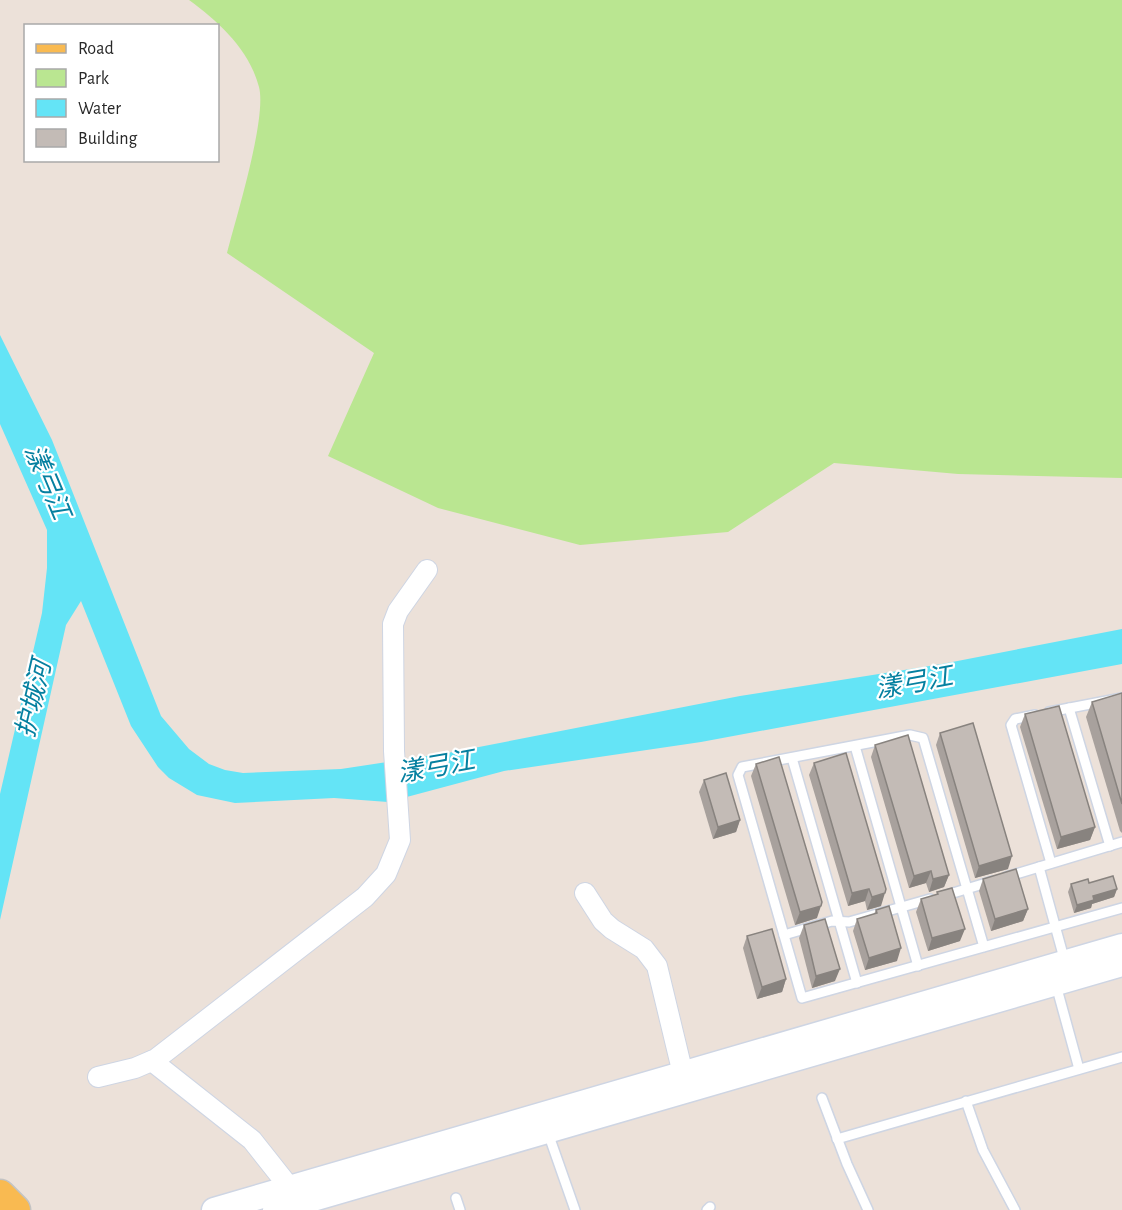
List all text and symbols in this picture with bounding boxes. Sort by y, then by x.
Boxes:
legend [24,24,219,162]
text: Road [78,40,114,58]
text: Park [78,70,110,88]
text: Water [78,100,121,118]
text: Building [78,130,138,148]
water label: 漾弓江 [20,441,76,526]
water label: 护城河 [12,653,57,740]
water label: 漾弓江 [873,662,958,703]
water label: 漾弓江 [395,746,480,787]

